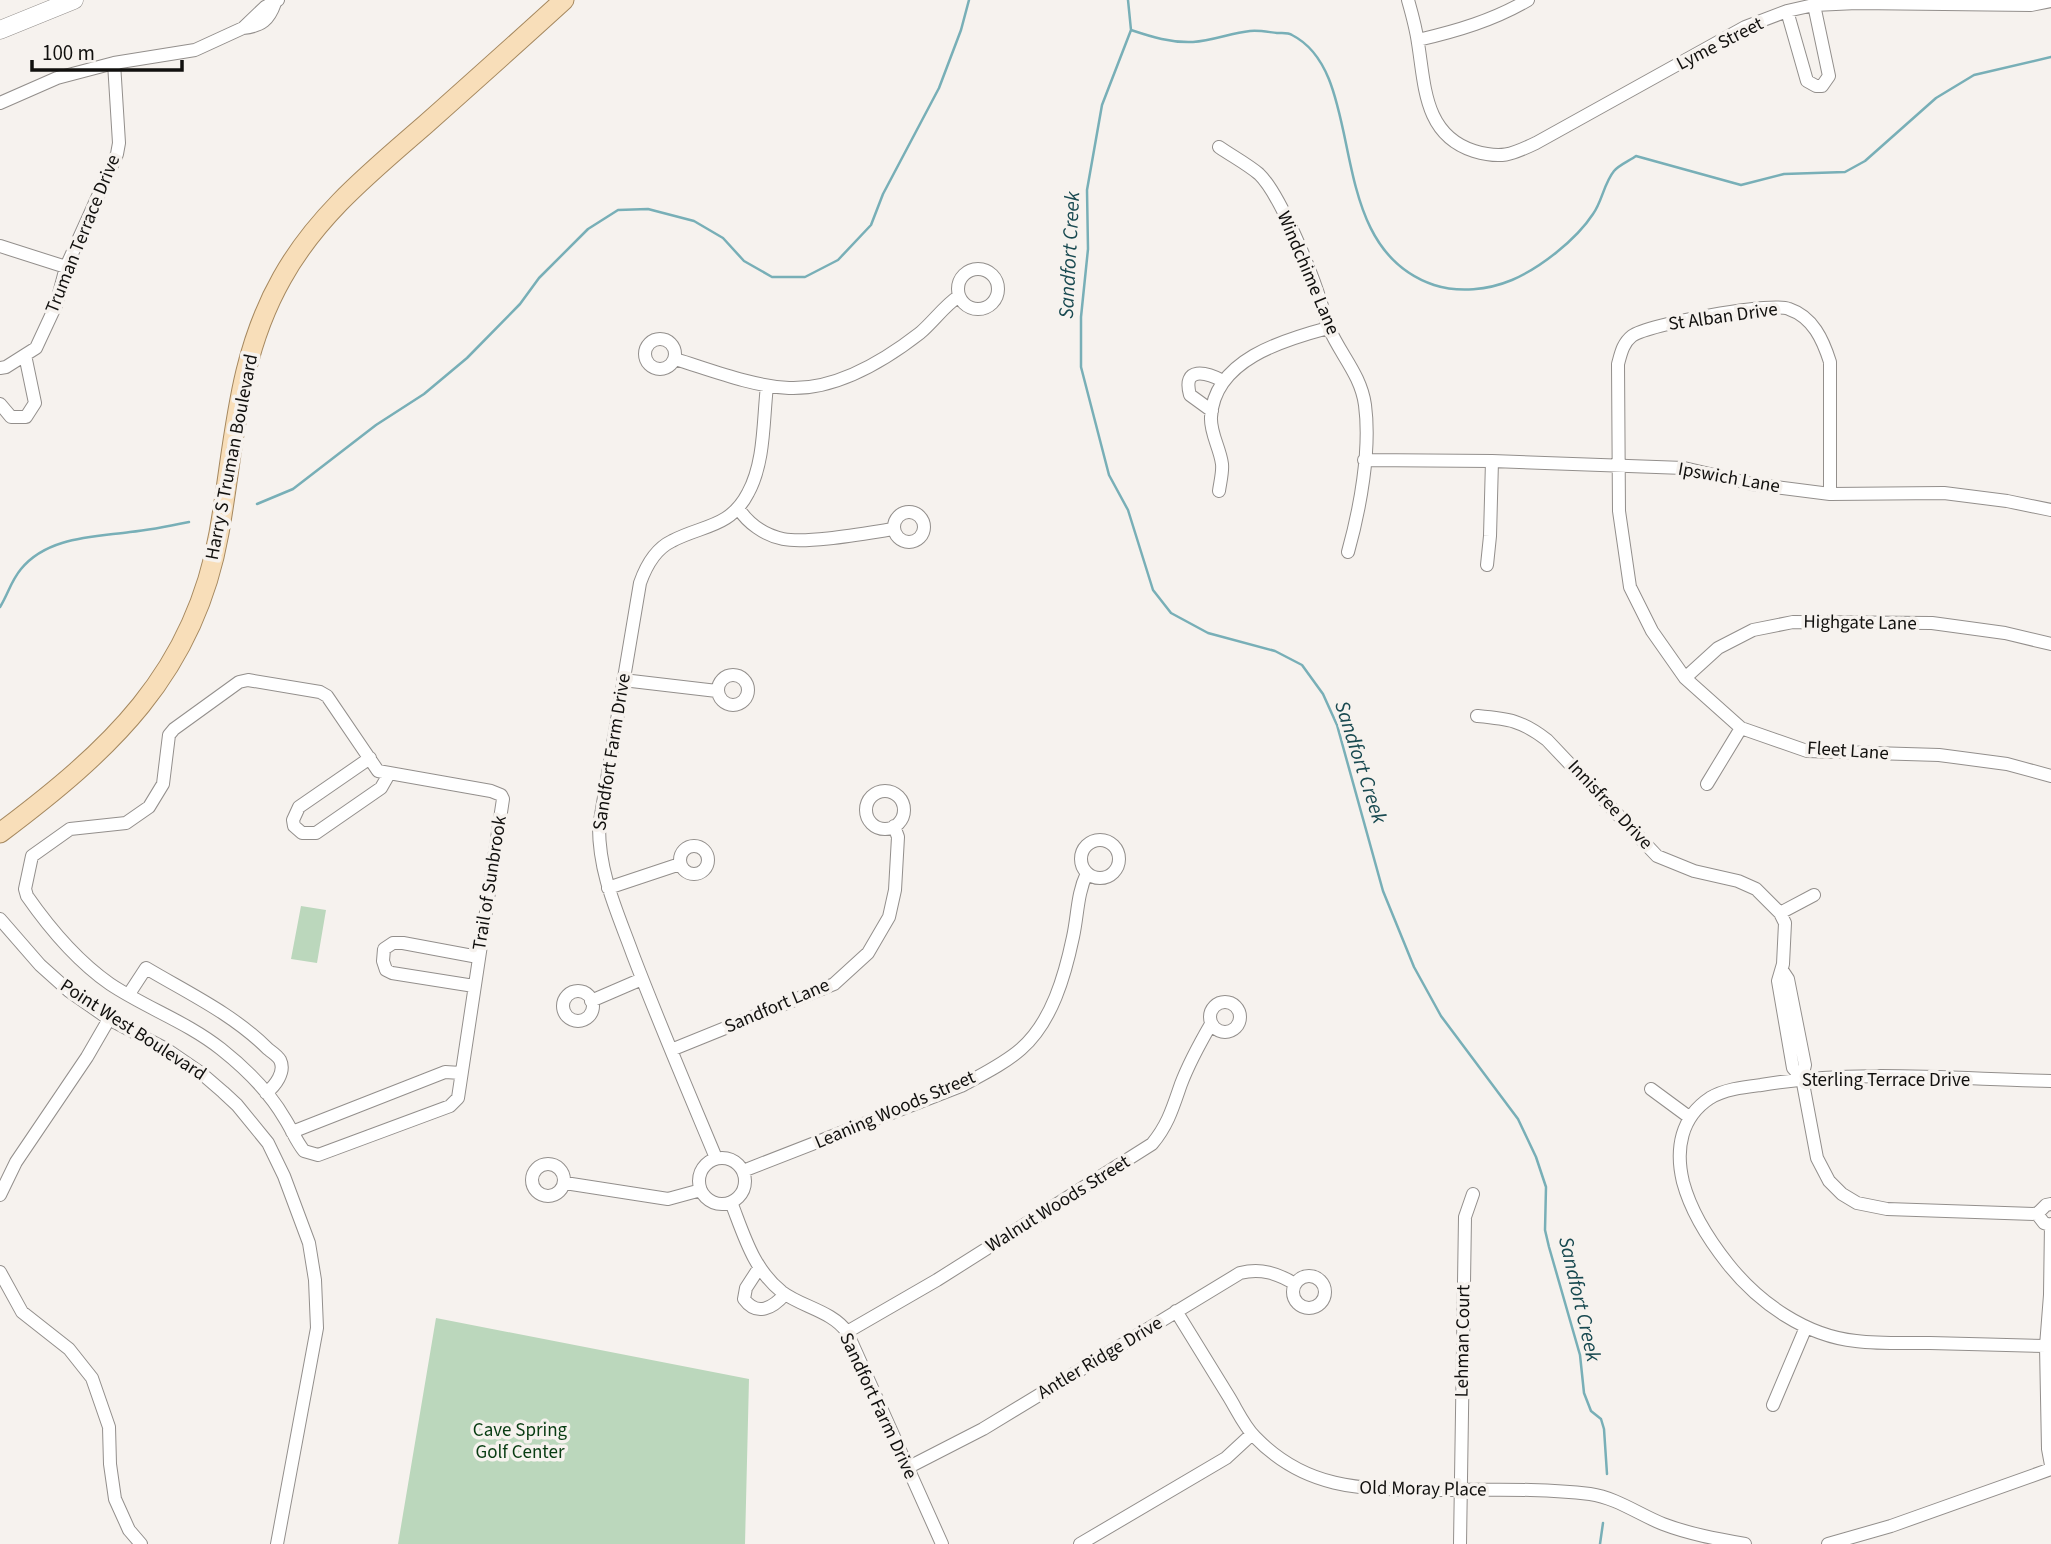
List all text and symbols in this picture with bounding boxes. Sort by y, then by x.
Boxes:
street label: Lyme Street [1672,10,1769,77]
scale bar [32,28,182,72]
text: 100 m [42,38,95,68]
street label: Truman Terrace Drive [39,151,127,317]
water label: Sandfort Creek [1051,190,1087,319]
street label: Windchime Lane [1270,207,1346,339]
street label: St Alban Drive [1667,296,1779,338]
street label: Harry S Truman Boulevard [199,352,265,562]
street label: Ipswich Lane [1676,456,1782,500]
street label: Highgate Lane [1803,609,1917,637]
street label: Sandfort Farm Drive [586,671,638,833]
water label: Sandfort Creek [1327,697,1395,828]
street label: Fleet Lane [1806,735,1890,767]
street label: Innisfree Drive [1561,754,1659,856]
street label: Trail of Sunbrook [466,813,514,952]
street label: Sandfort Lane [720,972,834,1040]
street label: Point West Boulevard [55,973,211,1087]
street label: Leaning Woods Street [811,1064,980,1156]
street label: Sterling Terrace Drive [1802,1067,1970,1094]
street label: Walnut Woods Street [981,1148,1136,1259]
water label: Sandfort Creek [1551,1234,1609,1365]
street label: Lehman Court [1449,1284,1477,1398]
street label: Antler Ridge Drive [1032,1310,1168,1406]
street label: Sandfort Farm Drive [832,1328,924,1484]
park label: Cave Spring Golf Center [473,1417,568,1466]
street label: Old Moray Place [1359,1474,1487,1504]

